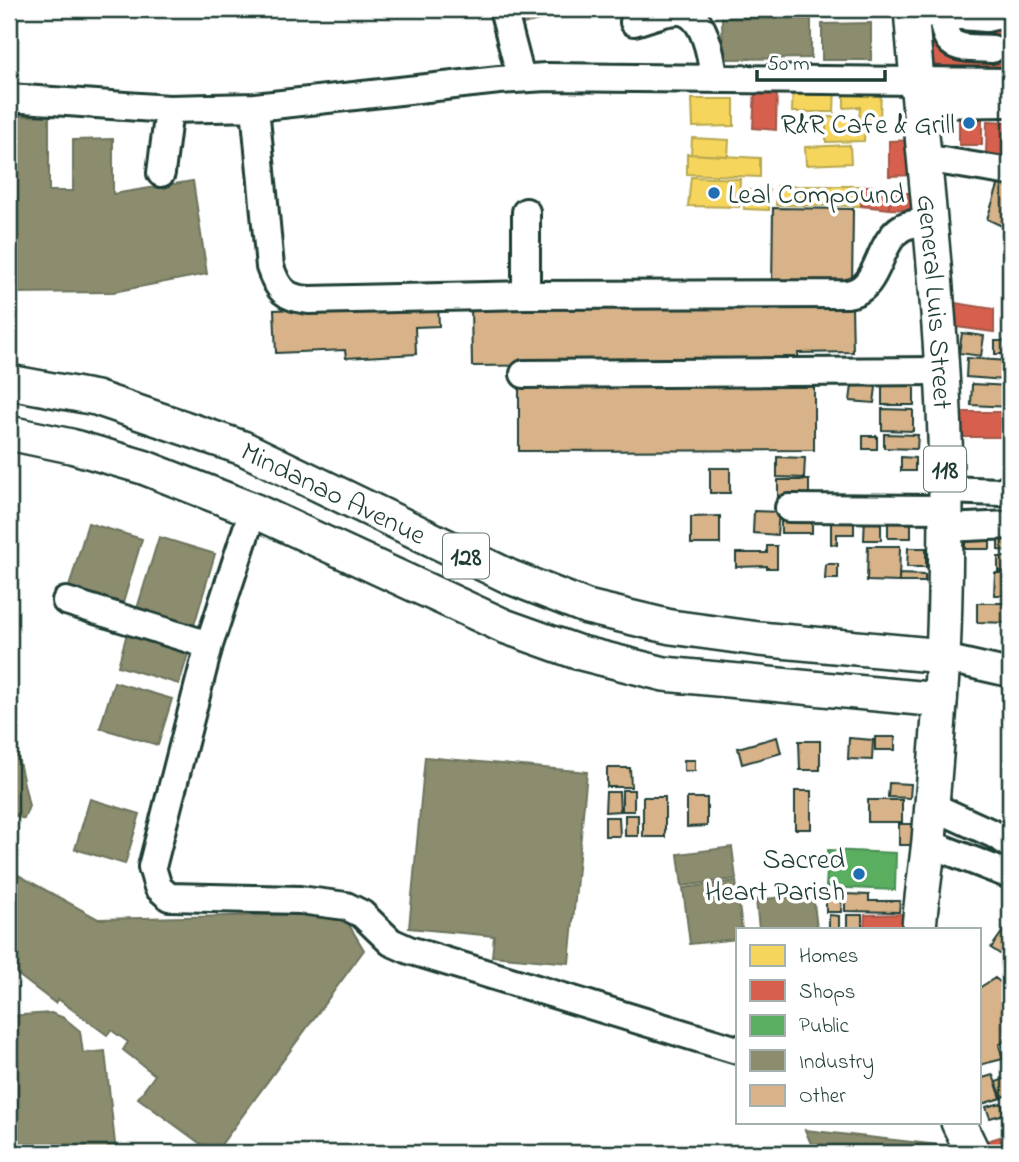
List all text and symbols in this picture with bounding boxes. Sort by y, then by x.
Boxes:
scale bar [757,38,884,82]
text: 50 m [767,50,810,80]
place label: R&R Cafe & Grill [781,106,955,147]
marker: R&R Cafe & Grill [961,115,977,131]
place label: Leal Compound [728,176,905,217]
marker: Leal Compound [706,185,722,201]
street label: General Luis Street [904,193,961,410]
street label: Mindanao Avenue [233,433,432,558]
road number: 118 [924,446,966,491]
road number: 128 [443,534,489,578]
place label: Sacred Heart Parish [705,841,845,914]
marker: Sacred Heart Parish [851,866,867,882]
legend [736,928,981,1124]
text: Homes [799,942,859,972]
text: Shops [799,978,856,1008]
text: Public [799,1012,850,1042]
text: Industry [799,1048,874,1080]
text: Other [799,1082,846,1112]

